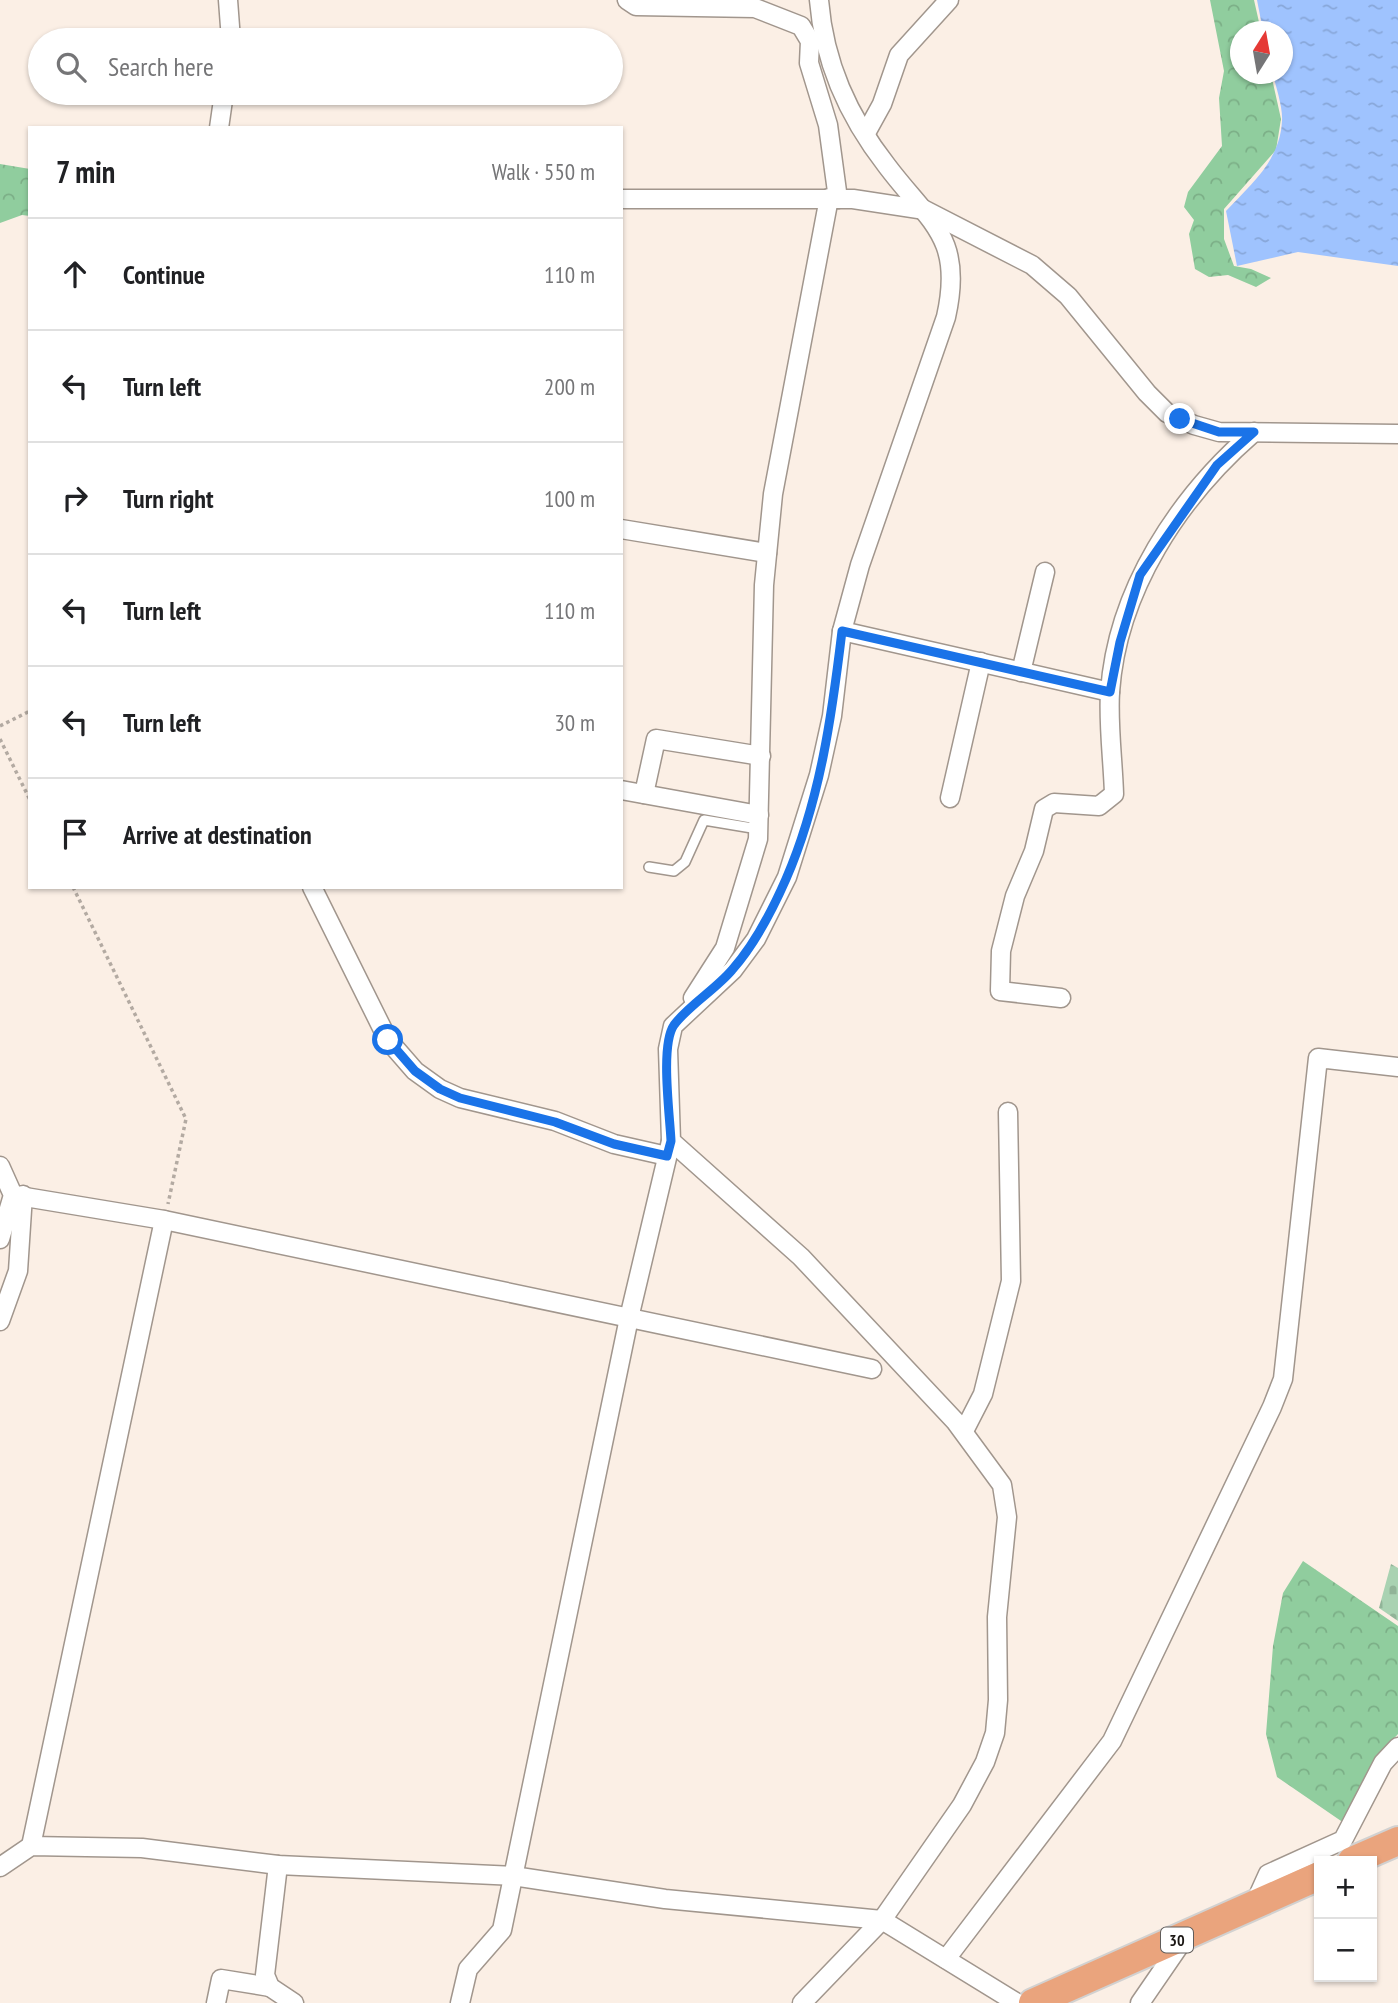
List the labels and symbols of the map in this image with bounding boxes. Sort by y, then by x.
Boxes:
north arrow [1230,21,1293,84]
route end [1164,403,1195,434]
route start [372,1024,403,1055]
road number: 30 [1161,1928,1193,1952]

